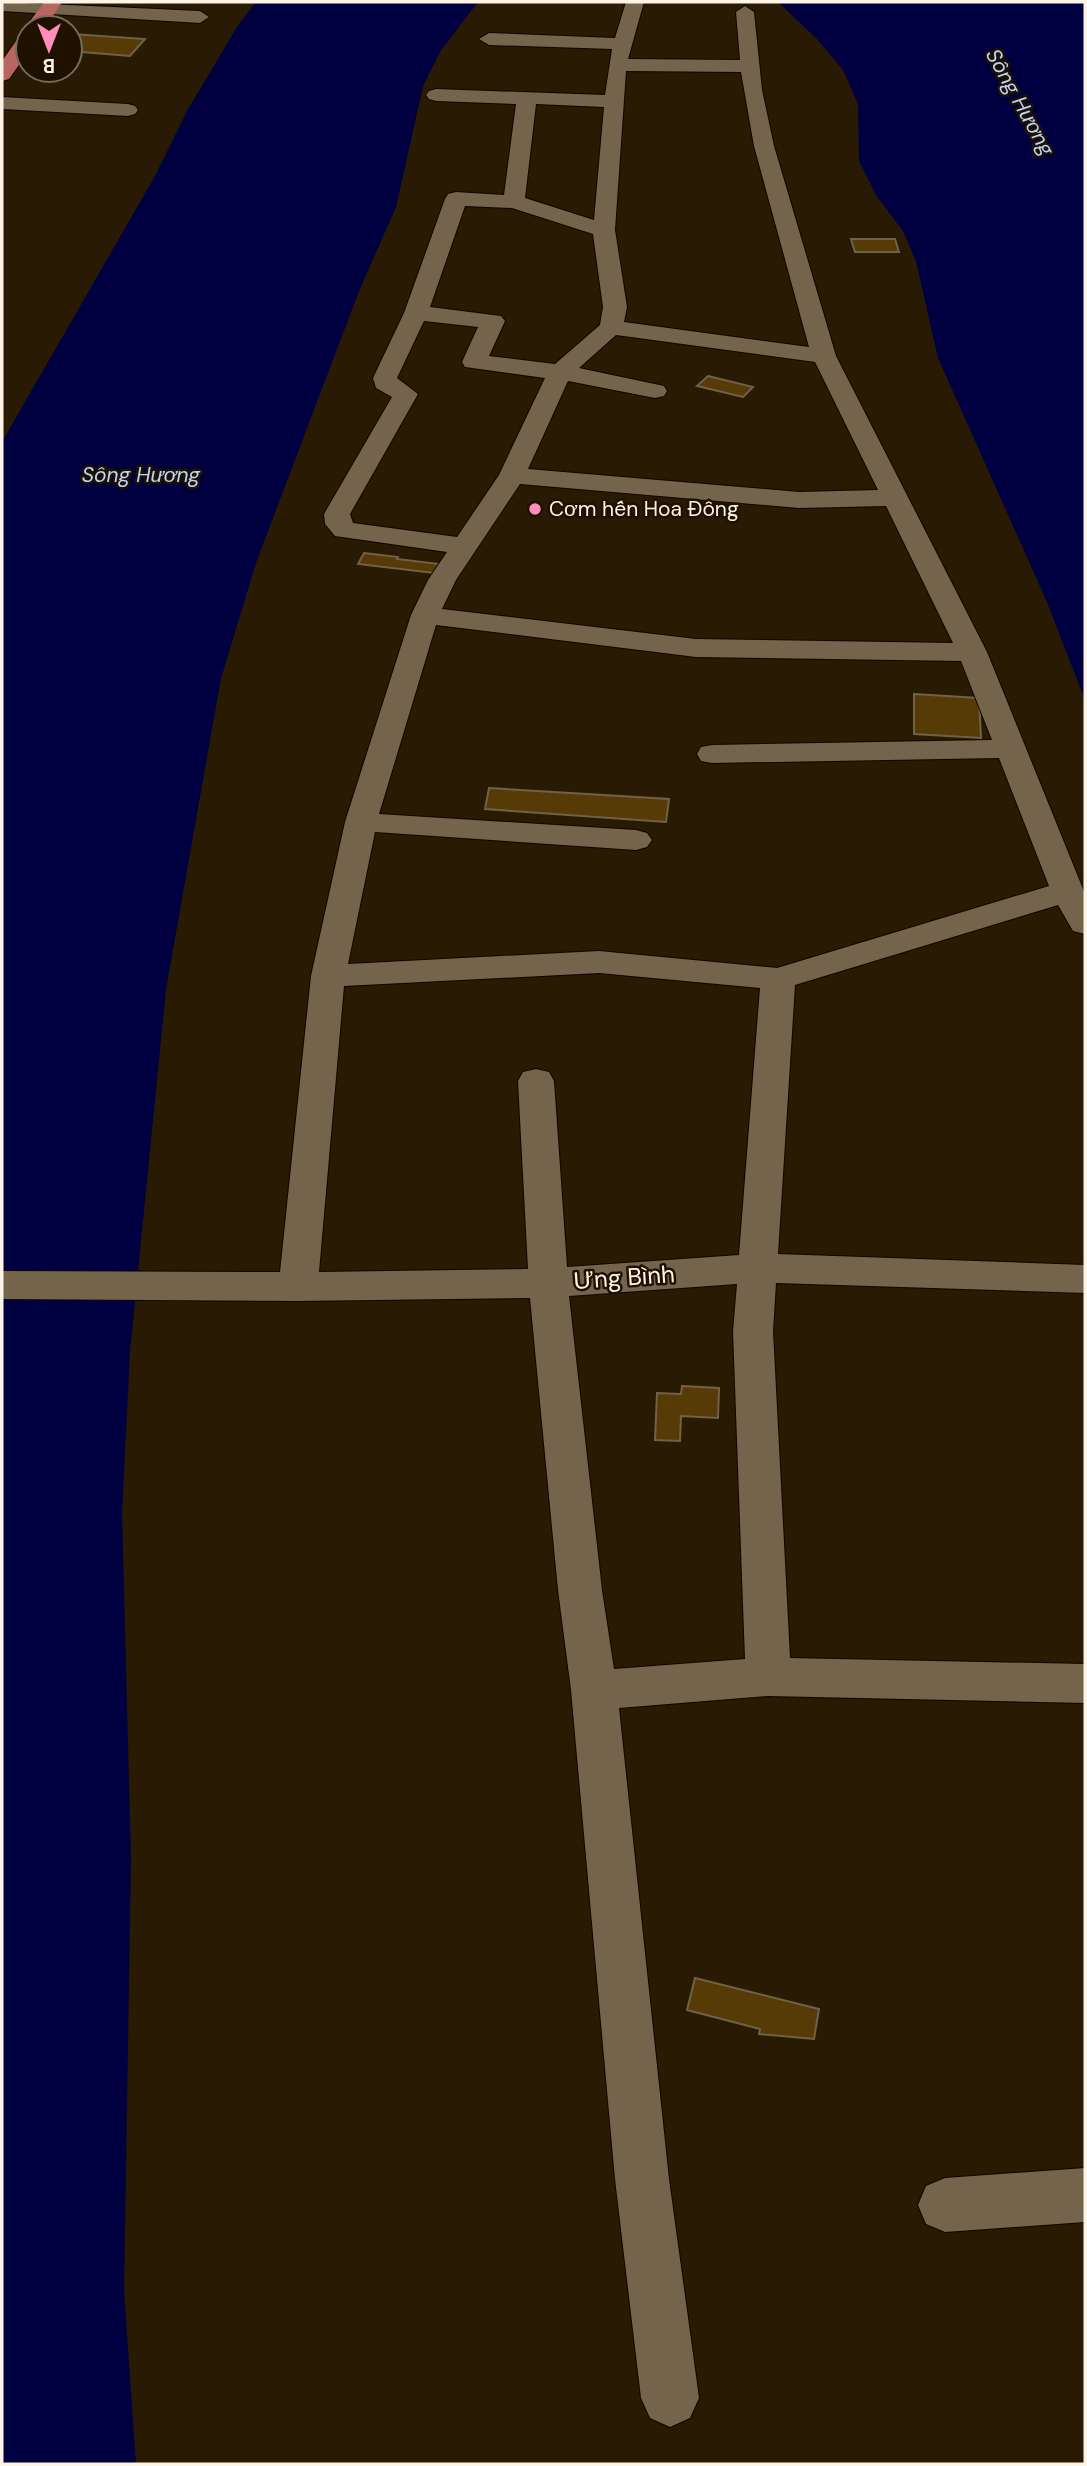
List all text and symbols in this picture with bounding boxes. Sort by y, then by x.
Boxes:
north arrow [14,14,84,84]
water label: Sông Hương [979,43,1061,161]
text: B [43,53,55,78]
water label: Sông Hương [82,461,201,489]
place label: Cơm hến Hoa Đông [549,495,739,523]
marker: Cơm hến Hoa Đông [527,501,543,517]
street label: Ưng Bình [572,1258,676,1296]

